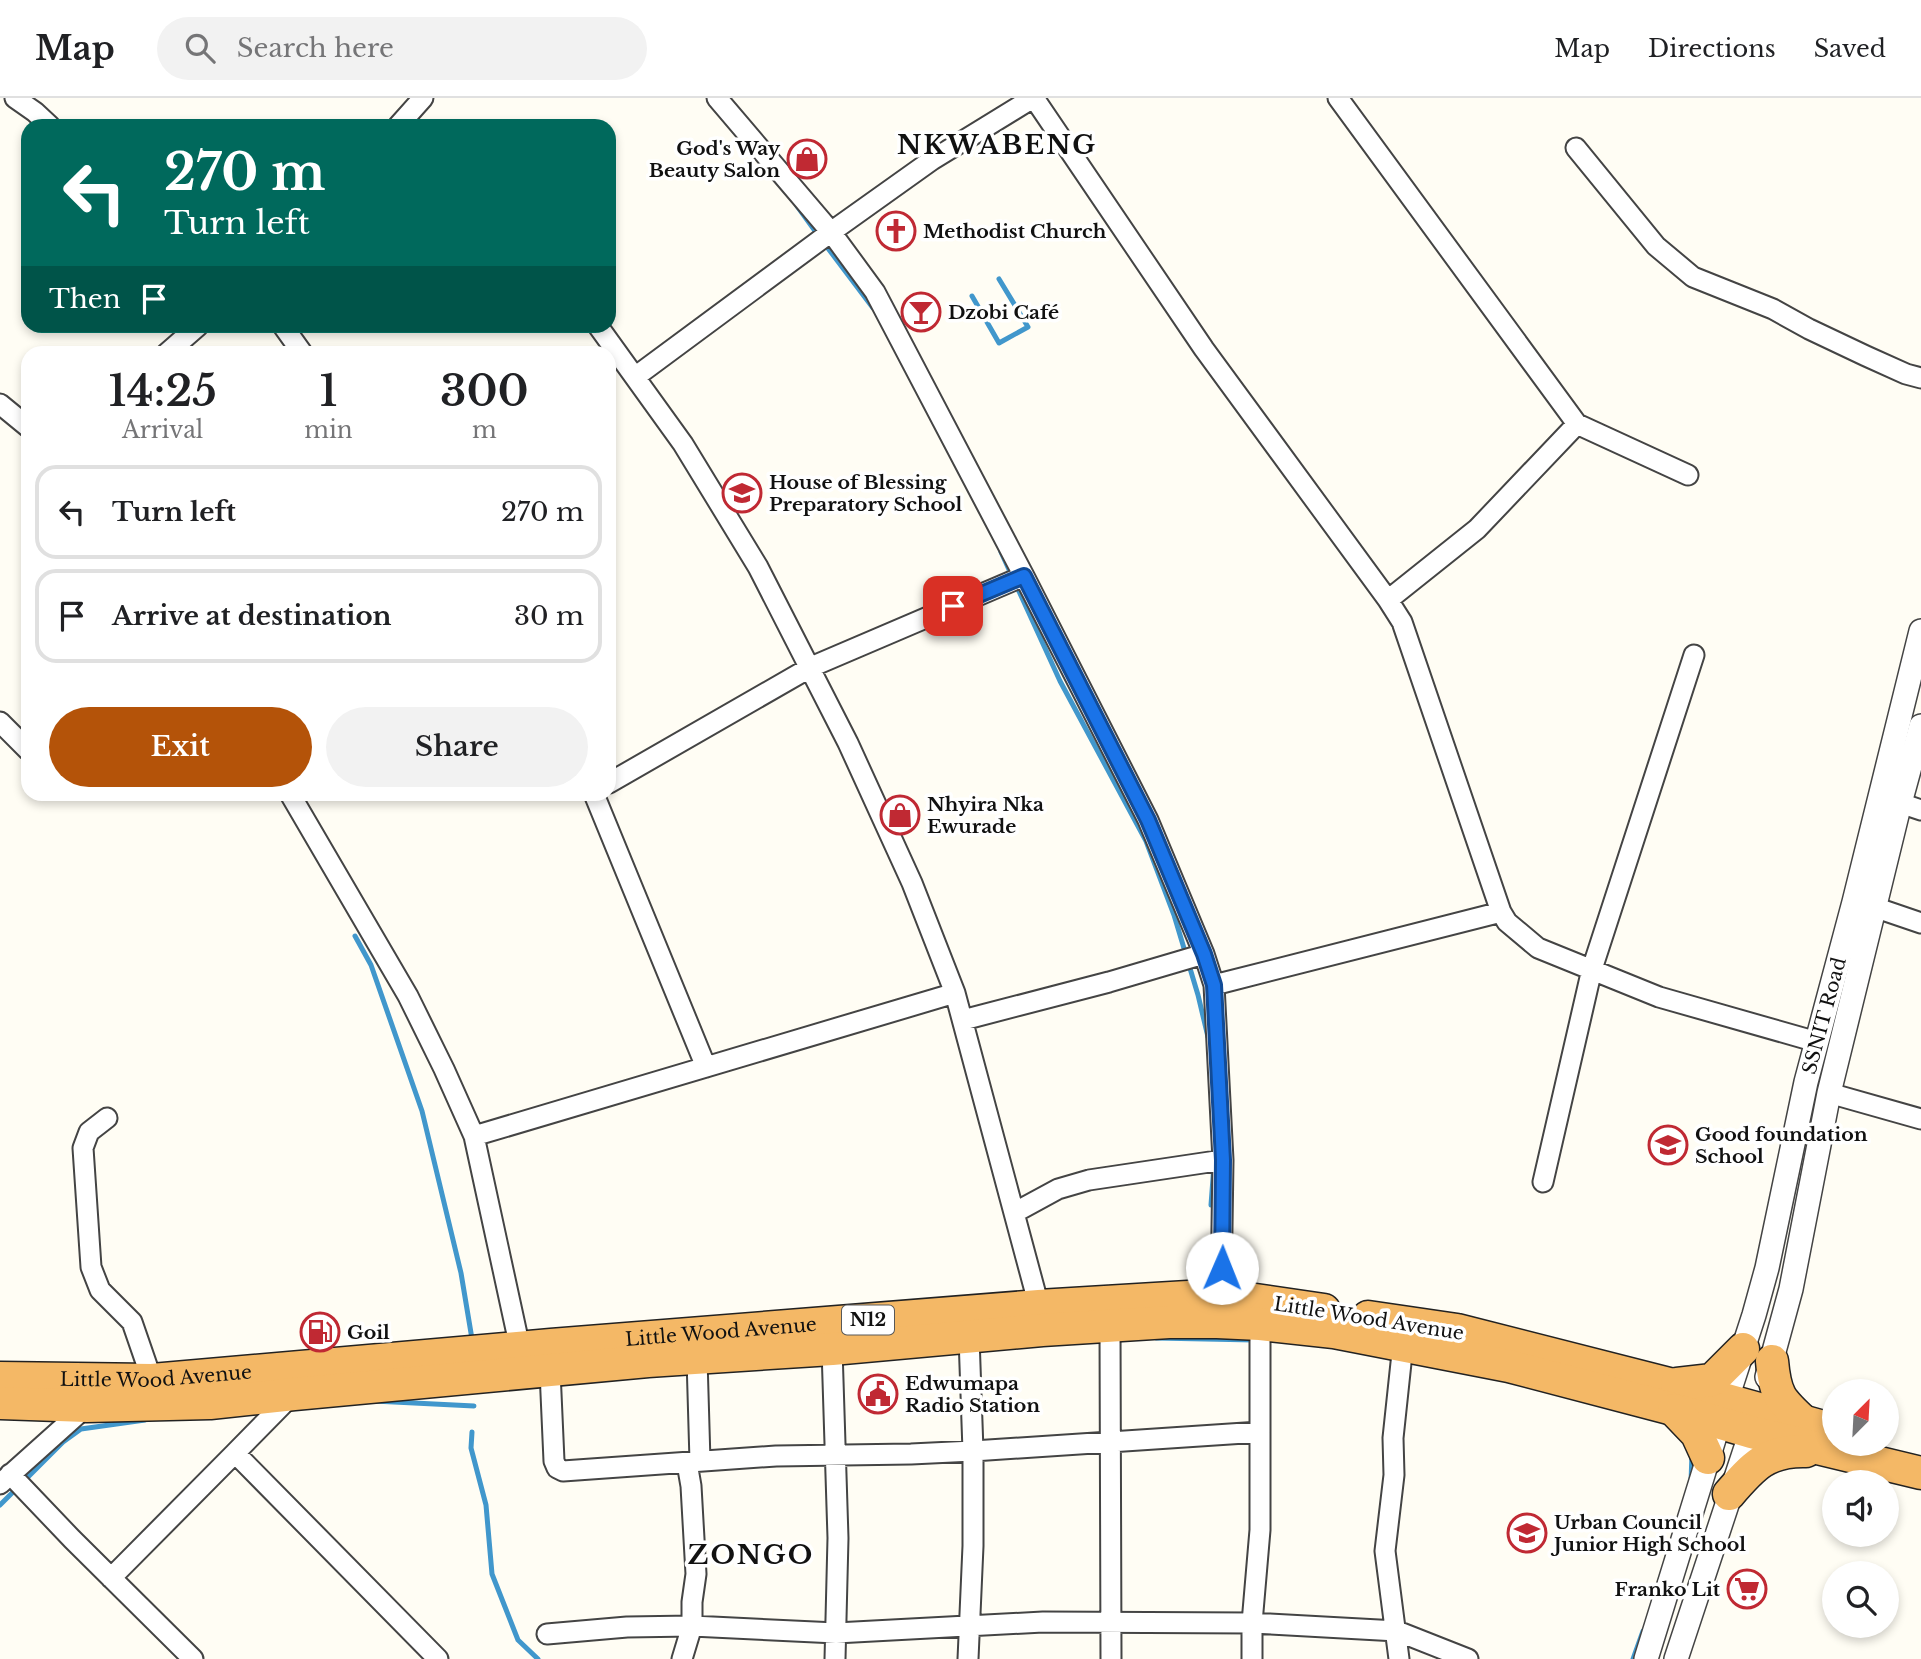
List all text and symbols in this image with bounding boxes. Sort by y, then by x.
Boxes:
search box [157,17,647,80]
text: Map [35,28,115,69]
icon: search [181,29,219,67]
text: Search here [237,32,394,64]
text: Map [1554,34,1610,63]
text: Directions [1648,34,1776,63]
text: Saved [1814,34,1886,63]
district label: NKWABENG [897,129,1097,161]
place label: God's Way Beauty Salon [649,137,781,182]
shop icon: God's Way Beauty Salon [786,138,828,180]
text: 270 m [164,142,325,203]
icon: left [49,147,140,238]
text: Turn left [164,203,310,243]
church icon: Methodist Church [875,210,917,252]
place label: Methodist Church [923,220,1107,243]
icon: arrive [135,280,173,318]
text: Then [49,283,121,315]
bar icon: Dzobi Café [900,291,942,333]
place label: Dzobi Café [948,301,1059,324]
text: 14:25 [108,365,217,417]
text: 1 [319,365,338,417]
text: 300 [440,365,529,417]
text: Arrival [122,416,203,444]
text: min [304,416,353,444]
text: m [472,416,497,444]
place label: House of Blessing Preparatory School [769,471,963,516]
school or university icon: House of Blessing Preparatory School [721,472,763,514]
icon: left [53,493,91,531]
text: Turn left [112,496,236,528]
text: 270 m [501,496,584,528]
pin [923,576,983,636]
icon: arrive [934,587,972,625]
icon: arrive [53,597,91,635]
text: Arrive at destination [112,600,392,632]
text: 30 m [514,600,584,632]
button: Exit [49,707,312,787]
button: Share [326,707,588,787]
place label: Nhyira Nka Ewurade [927,793,1044,838]
shop icon: Nhyira Nka Ewurade [879,794,921,836]
street label: SSNIT Road [1798,955,1851,1077]
place label: Good foundation School [1695,1123,1868,1168]
school or university icon: Good foundation School [1647,1124,1689,1166]
position arrow [1185,1231,1259,1305]
street label: Little Wood Avenue [1272,1292,1466,1345]
road number: N12 [842,1306,894,1335]
fuel station icon: Goil [299,1311,341,1353]
street label: Little Wood Avenue [624,1313,818,1351]
place label: Goil [347,1321,390,1344]
street label: Little Wood Avenue [60,1360,253,1392]
place label: Edwumapa Radio Station [905,1372,1040,1417]
public building icon: Edwumapa Radio Station [857,1373,899,1415]
north arrow [1822,1379,1899,1456]
map controls [1822,1379,1899,1638]
button: sound [1822,1470,1899,1547]
place label: Urban Council Junior High School [1550,1511,1746,1556]
school or university icon: Urban Council Junior High School [1506,1512,1548,1554]
district label: ZONGO [688,1539,814,1571]
button: search [1822,1561,1899,1638]
supermarket icon: Franko Lit [1726,1568,1768,1610]
place label: Franko Lit [1615,1578,1721,1601]

